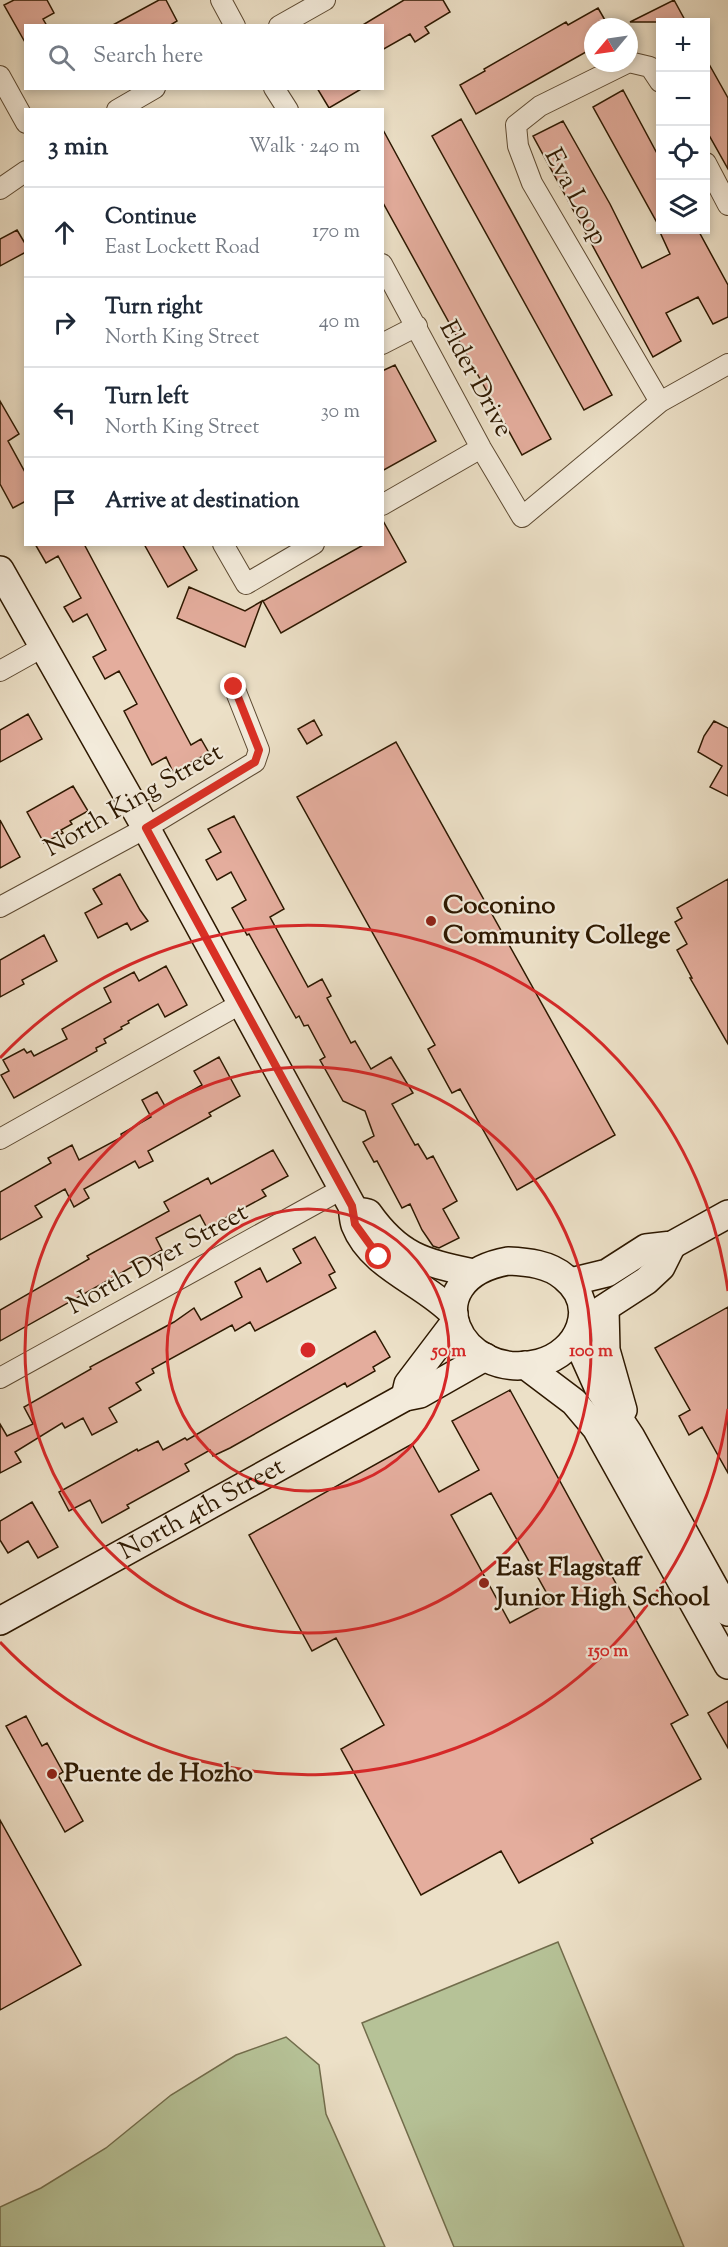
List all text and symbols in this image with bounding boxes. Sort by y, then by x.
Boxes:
north arrow [584,18,638,72]
map controls [656,18,710,234]
button: + [656,18,710,72]
search box [24,24,384,90]
icon: search [45,41,78,74]
text: Search here [93,41,203,73]
button: − [656,72,710,126]
button: locate [656,126,710,180]
text: 3 min [48,129,108,166]
text: Walk · 240 m [249,133,360,162]
street label: Eva Loop [534,142,616,252]
button: layers [656,180,710,234]
text: Continue [105,202,196,234]
icon: ahead [48,216,81,249]
text: 170 m [312,218,360,247]
text: East Lockett Road [105,234,260,263]
text: Turn right [105,292,202,324]
icon: right [48,306,81,339]
text: 40 m [319,308,360,337]
street label: Elder Drive [429,314,521,444]
text: North King Street [105,324,259,353]
text: Turn left [105,382,188,414]
icon: left [48,396,81,429]
text: 30 m [321,398,360,427]
text: North King Street [105,414,259,443]
icon: arrive [48,486,81,519]
text: Arrive at destination [105,486,300,518]
route end [220,673,246,699]
street label: North King Street [38,735,230,867]
place label: Coconino Community College [443,888,671,955]
marker: Coconino Community College [424,914,438,928]
street label: North Dyer Street [61,1195,255,1325]
route start [365,1243,391,1269]
text: 50 m [430,1339,466,1365]
text: 100 m [569,1339,613,1365]
centre of rings [298,1340,318,1360]
street label: North 4th Street [113,1448,292,1570]
place label: East Flagstaff Junior High School [494,1550,710,1617]
marker: East Flagstaff Junior High School [477,1576,491,1590]
text: 150 m [588,1639,628,1665]
place label: Puente de Hozho [64,1756,253,1793]
marker: Puente de Hozho [45,1767,59,1781]

